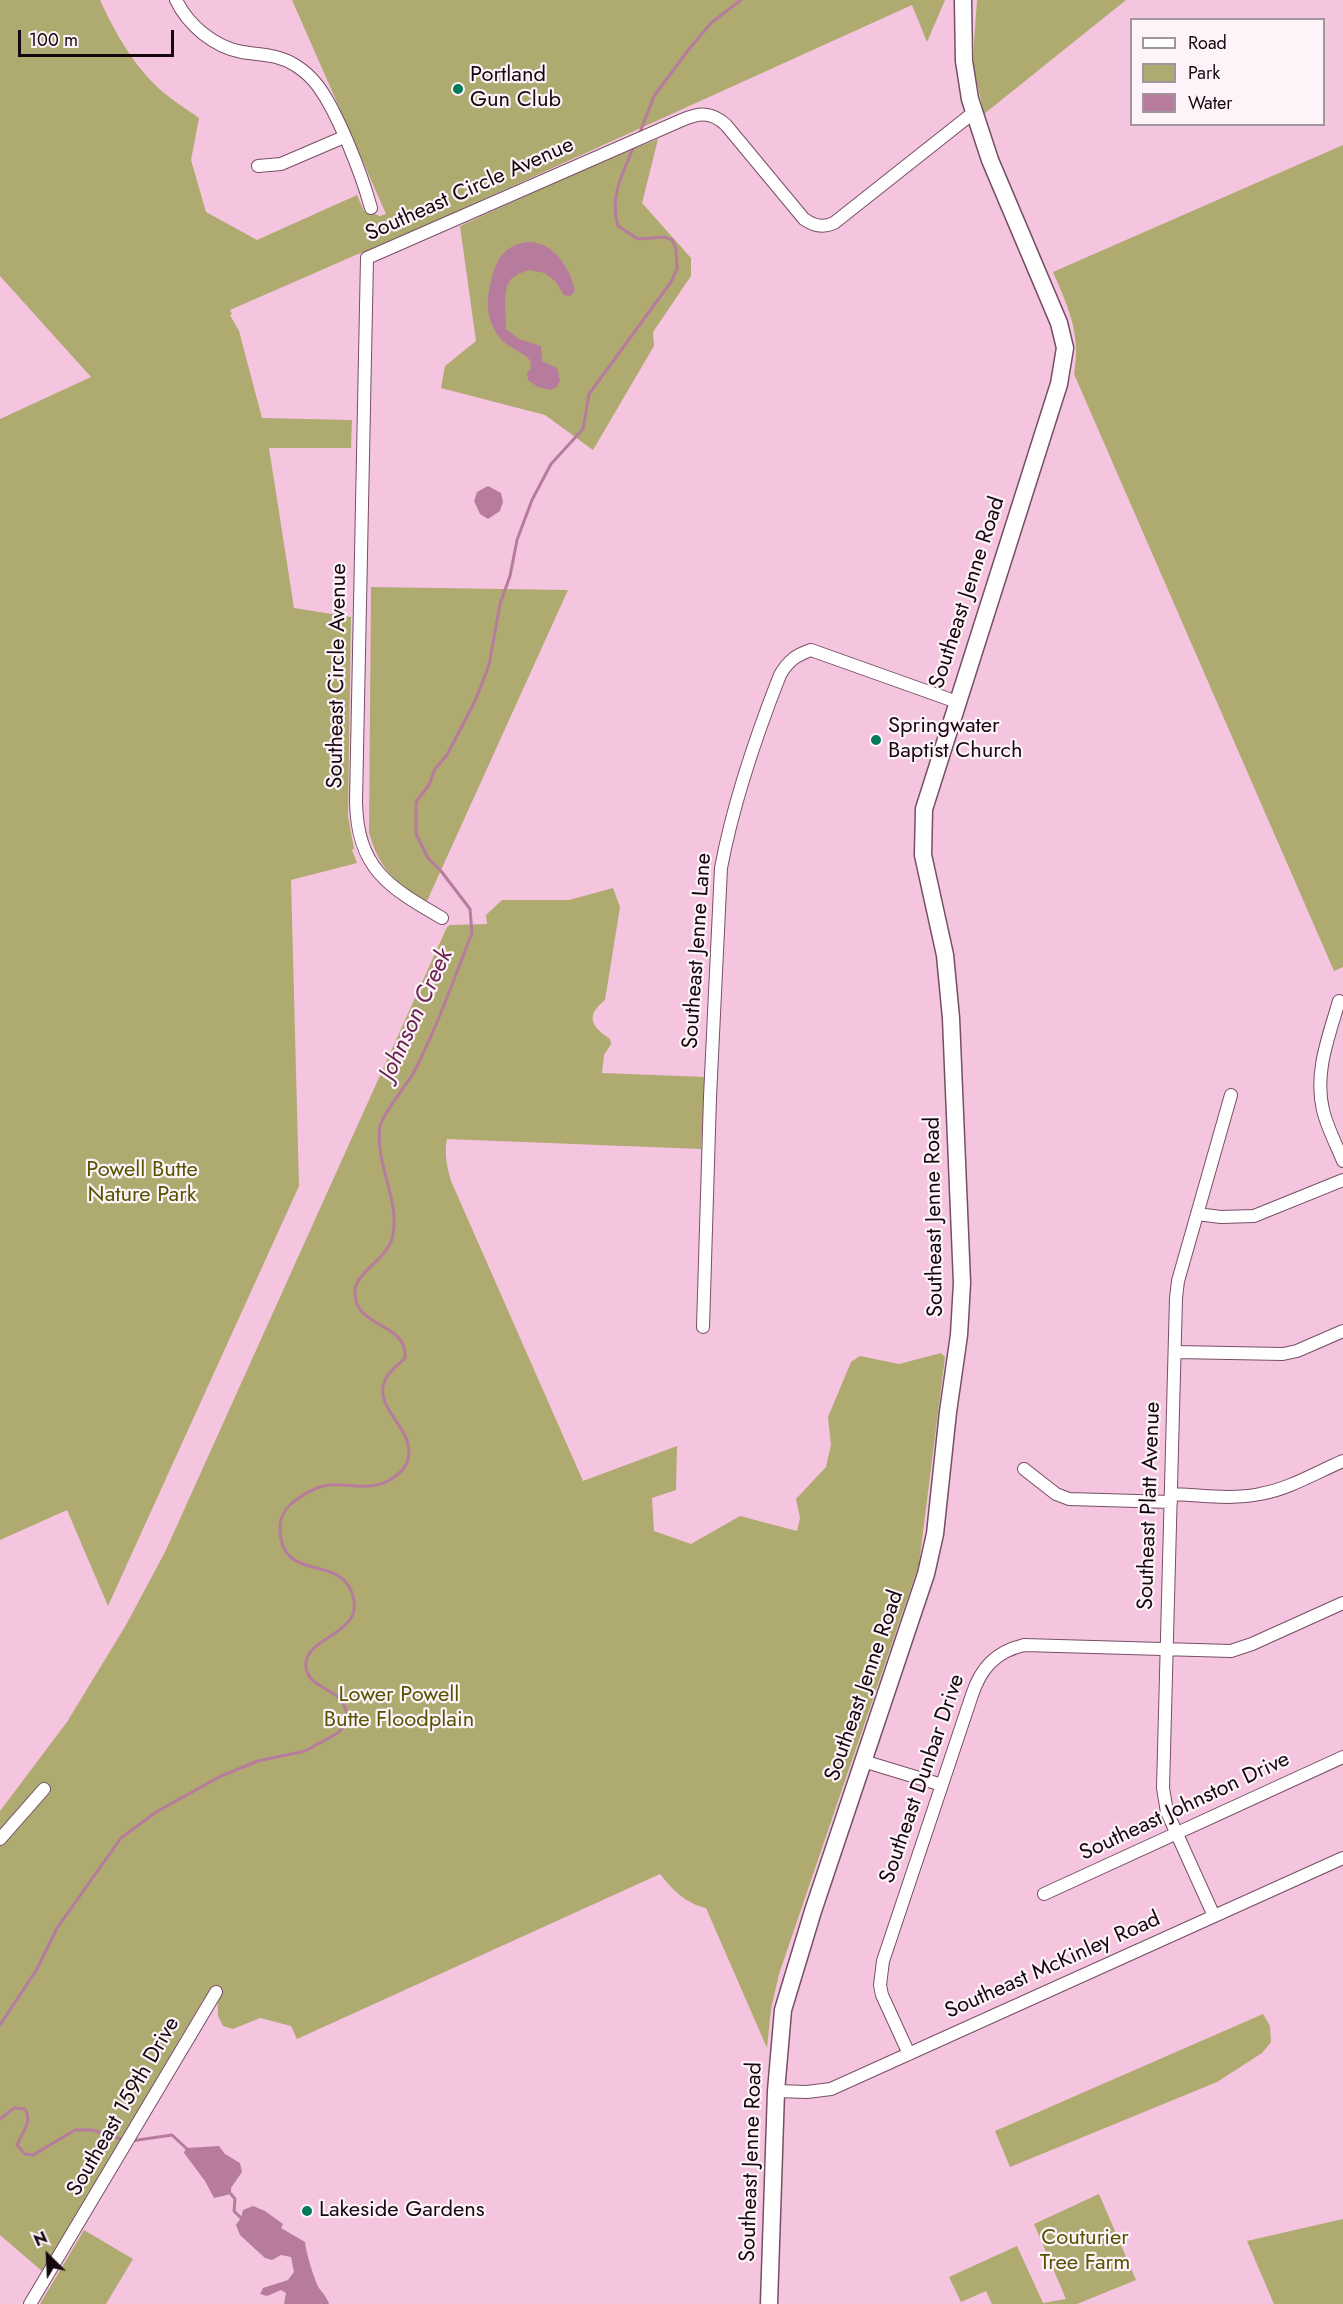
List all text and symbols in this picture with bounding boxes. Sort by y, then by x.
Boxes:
scale bar [21,18,177,56]
legend [1130,18,1325,126]
text: 100 m [29,27,78,53]
text: Road [1188,30,1227,56]
text: Park [1188,60,1220,86]
place label: Portland Gun Club [470,63,561,114]
marker: Portland Gun Club [451,82,465,96]
text: Water [1188,90,1232,116]
street label: Southeast Circle Avenue [362,132,578,248]
street label: Southeast Jenne Road [925,494,1011,692]
street label: Southeast Circle Avenue [323,563,353,789]
place label: Springwater Baptist Church [888,714,1023,766]
marker: Springwater Baptist Church [869,733,883,747]
street label: Southeast Jenne Lane [678,852,718,1050]
water label: Johnson Creek [374,945,460,1085]
street label: Southeast Jenne Road [920,1117,950,1317]
park label: Powell Butte Nature Park [86,1158,198,1210]
street label: Southeast Platt Avenue [1133,1401,1167,1611]
street label: Southeast Jenne Road [820,1587,910,1785]
street label: Southeast Dunbar Drive [875,1671,971,1887]
park label: Lower Powell Butte Floodplain [324,1683,474,1735]
street label: Southeast Johnston Drive [1076,1747,1294,1867]
street label: Southeast McKinley Road [941,1907,1165,2025]
street label: Southeast 159th Drive [62,2013,186,2201]
street label: Southeast Jenne Road [735,2062,769,2262]
place label: Lakeside Gardens [319,2198,485,2224]
marker: Lakeside Gardens [300,2204,314,2218]
north arrow [18,2226,78,2286]
text: N [30,2226,51,2252]
park label: Couturier Tree Farm [1040,2226,1130,2278]

